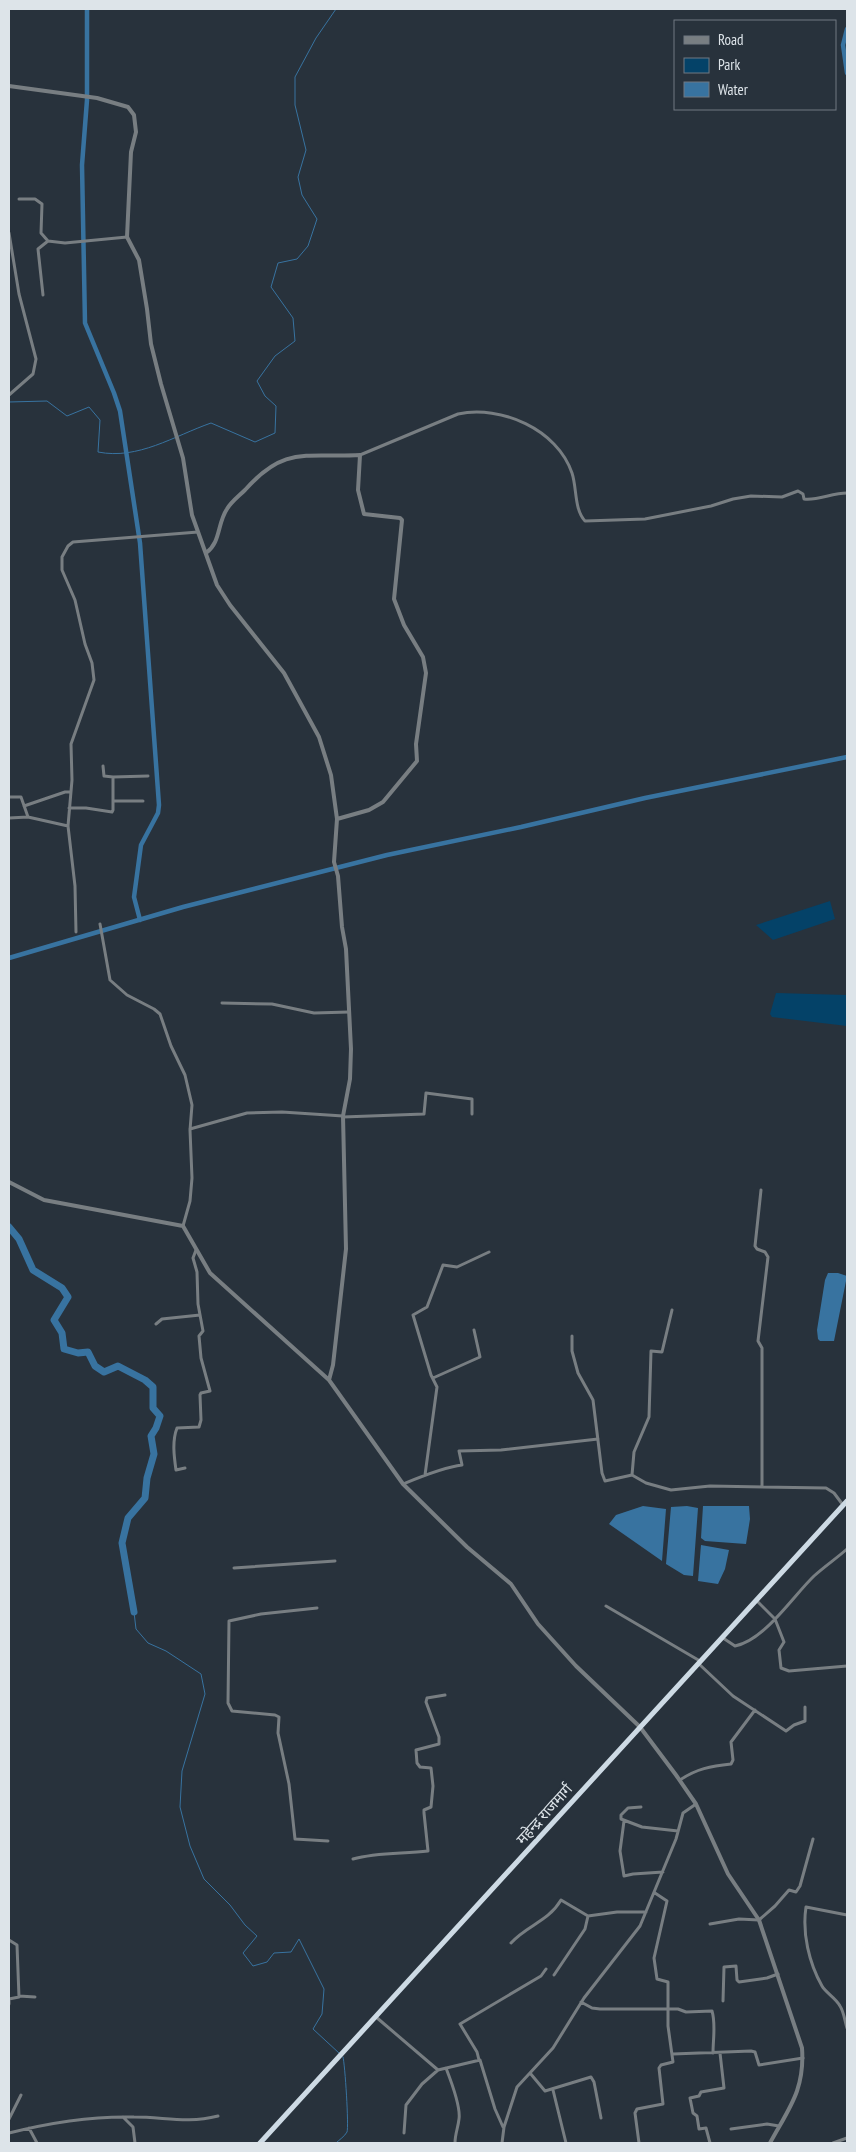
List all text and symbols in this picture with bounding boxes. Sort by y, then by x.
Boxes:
legend [674,20,836,110]
text: Road [718,30,744,49]
text: Park [718,55,740,74]
text: Water [718,80,749,99]
street label: महेन्द्र राजमार्ग [512,1779,577,1848]

